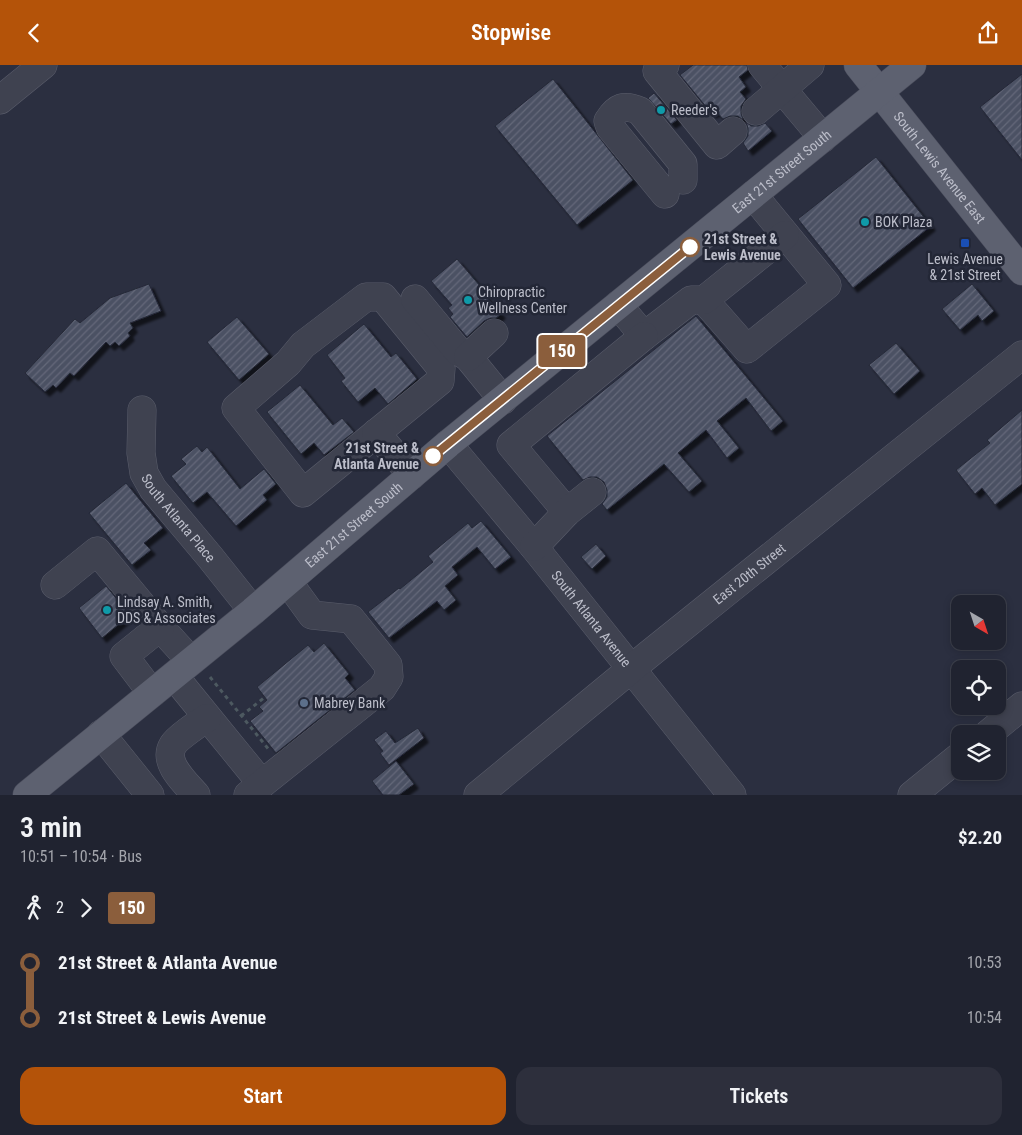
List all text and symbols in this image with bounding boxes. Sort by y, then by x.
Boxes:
icon: back [20,19,48,47]
icon: share [974,19,1002,47]
text: Stopwise [471,20,551,45]
place label: Reeder's [671,102,718,118]
marker: Reeder's [655,104,667,116]
street label: South Lewis Avenue East [890,108,989,227]
street label: East 21st Street South [729,126,834,217]
place label: BOK Plaza [875,214,932,230]
marker: BOK Plaza [859,216,871,228]
place label: 21st Street & Lewis Avenue [704,231,781,263]
marker: 21st Street & Lewis Avenue [680,237,700,257]
marker: Lewis Avenue & 21st Street [959,237,971,249]
place label: Lewis Avenue & 21st Street [927,251,1003,283]
place label: Chiropractic Wellness Center [478,284,567,316]
marker: Chiropractic Wellness Center [462,294,474,306]
line badge: 150 [533,335,591,367]
text: 150 [548,340,576,361]
place label: 21st Street & Atlanta Avenue [334,440,419,472]
marker: 21st Street & Atlanta Avenue [423,446,443,466]
street label: South Atlanta Place [138,471,219,566]
street label: East 21st Street South [302,479,406,571]
street label: East 20th Street [710,540,789,608]
street label: South Atlanta Avenue [548,567,635,670]
place label: Lindsay A. Smith, DDS & Associates [117,594,216,626]
north arrow [951,595,1006,650]
map controls [951,595,1006,780]
marker: Lindsay A. Smith, DDS & Associates [101,604,113,616]
button: locate [951,660,1006,715]
place label: Mabrey Bank [314,695,386,711]
marker: Mabrey Bank [298,697,310,709]
button: layers [951,725,1006,780]
text: 3 min [20,811,82,844]
text: $2.20 [958,826,1002,849]
text: 10:51 – 10:54 · Bus [20,847,142,866]
icon: walk [20,894,48,922]
icon: forward [72,894,100,922]
text: 150 [118,897,145,918]
text: 2 [56,898,64,917]
text: 21st Street & Atlanta Avenue [58,951,277,974]
text: 10:53 [967,953,1002,972]
text: 21st Street & Lewis Avenue [58,1006,266,1029]
text: 10:54 [967,1008,1002,1027]
button: Start [20,1067,506,1125]
button: Tickets [516,1067,1002,1125]

